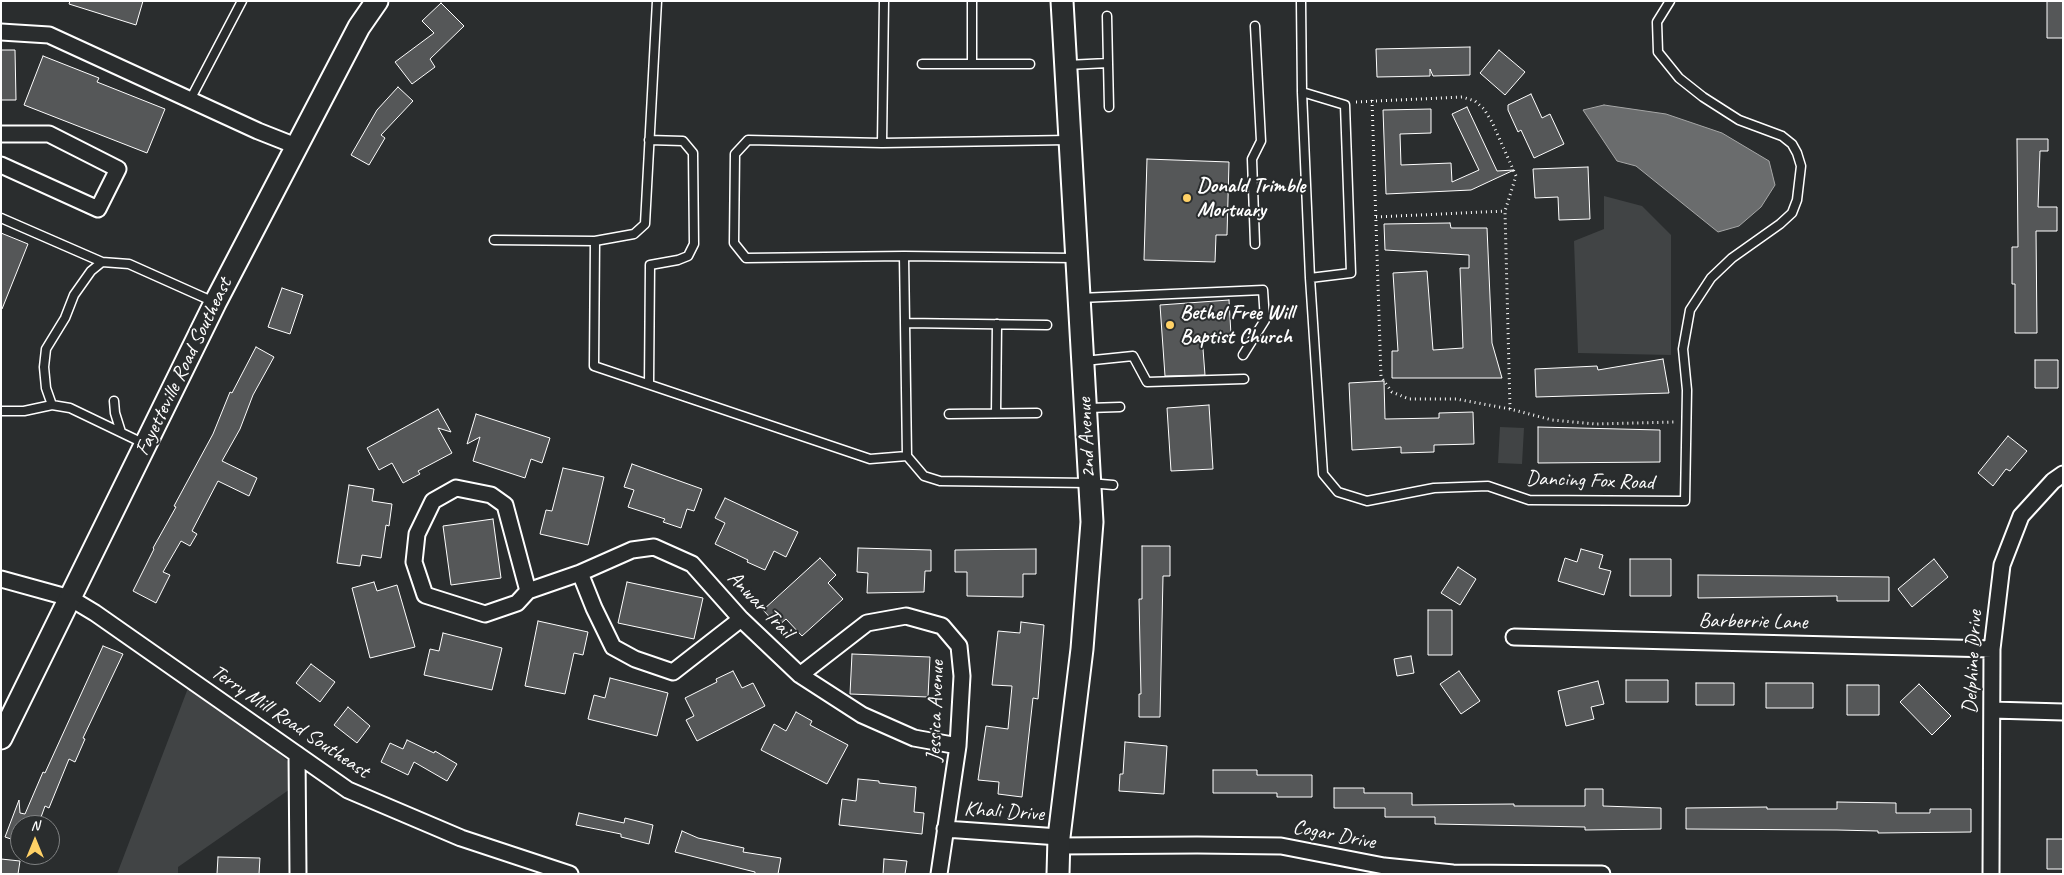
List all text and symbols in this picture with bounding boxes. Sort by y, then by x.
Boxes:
place label: Donald Trimble Mortuary [1197,173,1305,223]
marker: Donald Trimble Mortuary [1181,192,1193,204]
street label: Fayetteville Road Southeast [130,274,238,460]
place label: Bethel Free Will Baptist Church [1180,300,1294,350]
marker: Bethel Free Will Baptist Church [1164,319,1176,331]
street label: 2nd Avenue [1072,397,1102,479]
street label: Dancing Fox Road [1526,466,1654,496]
street label: Anwar Trail [722,566,798,644]
street label: Barberrie Lane [1698,608,1808,636]
street label: Delphine Drive [1958,610,1988,714]
street label: Terry Mill Road Southeast [206,660,374,784]
street label: Jessica Avenue [922,660,950,762]
street label: Khali Drive [963,797,1045,827]
north arrow [10,815,60,865]
street label: Cogar Drive [1291,815,1377,855]
text: N [31,817,39,834]

